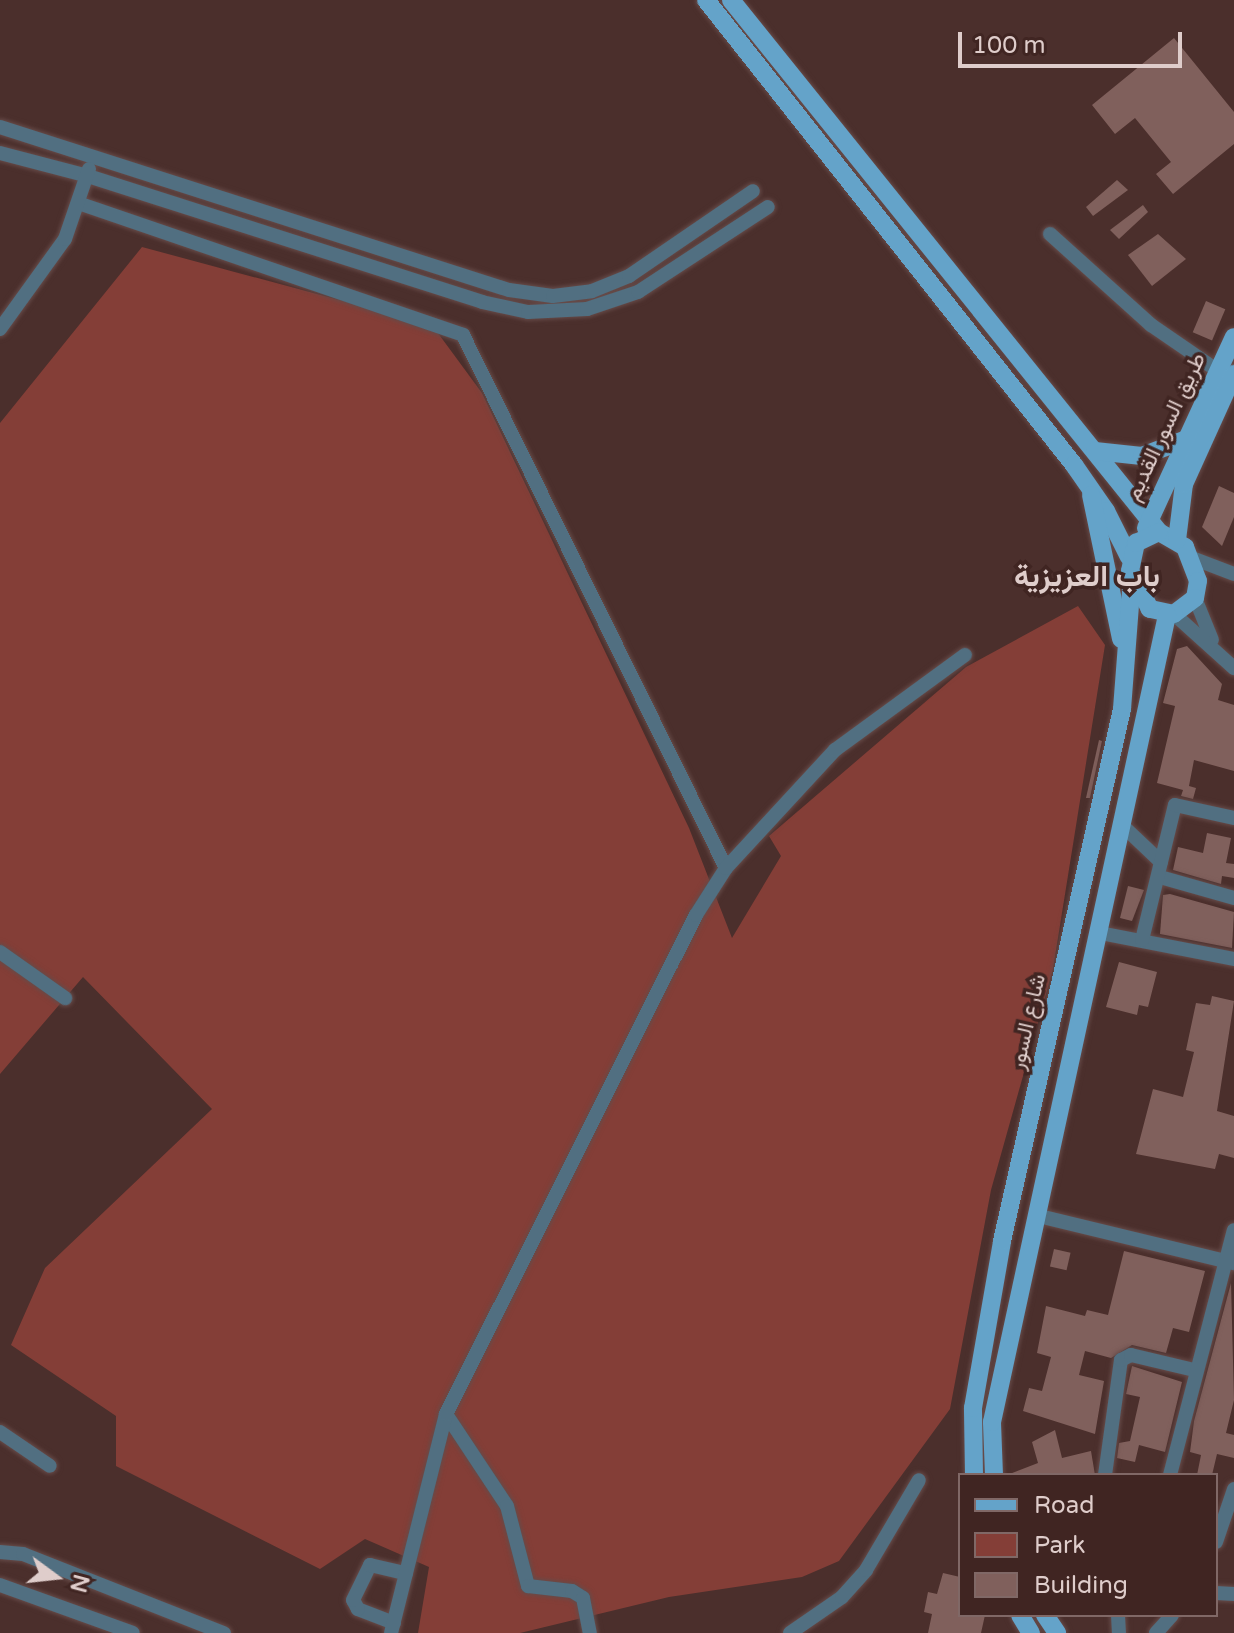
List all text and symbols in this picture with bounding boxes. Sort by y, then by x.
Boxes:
scale bar [962,16,1186,66]
text: 100 m [972,31,1046,60]
street label: طريق السور القديم [1120,349,1212,505]
district label: باب العزيزية [1014,559,1160,595]
street label: شارع السور [1004,972,1052,1072]
legend [958,1473,1218,1617]
text: Road [1034,1491,1094,1520]
text: Park [1034,1531,1085,1560]
north arrow [16,1537,96,1617]
text: N [64,1571,94,1595]
text: Building [1034,1571,1128,1600]

